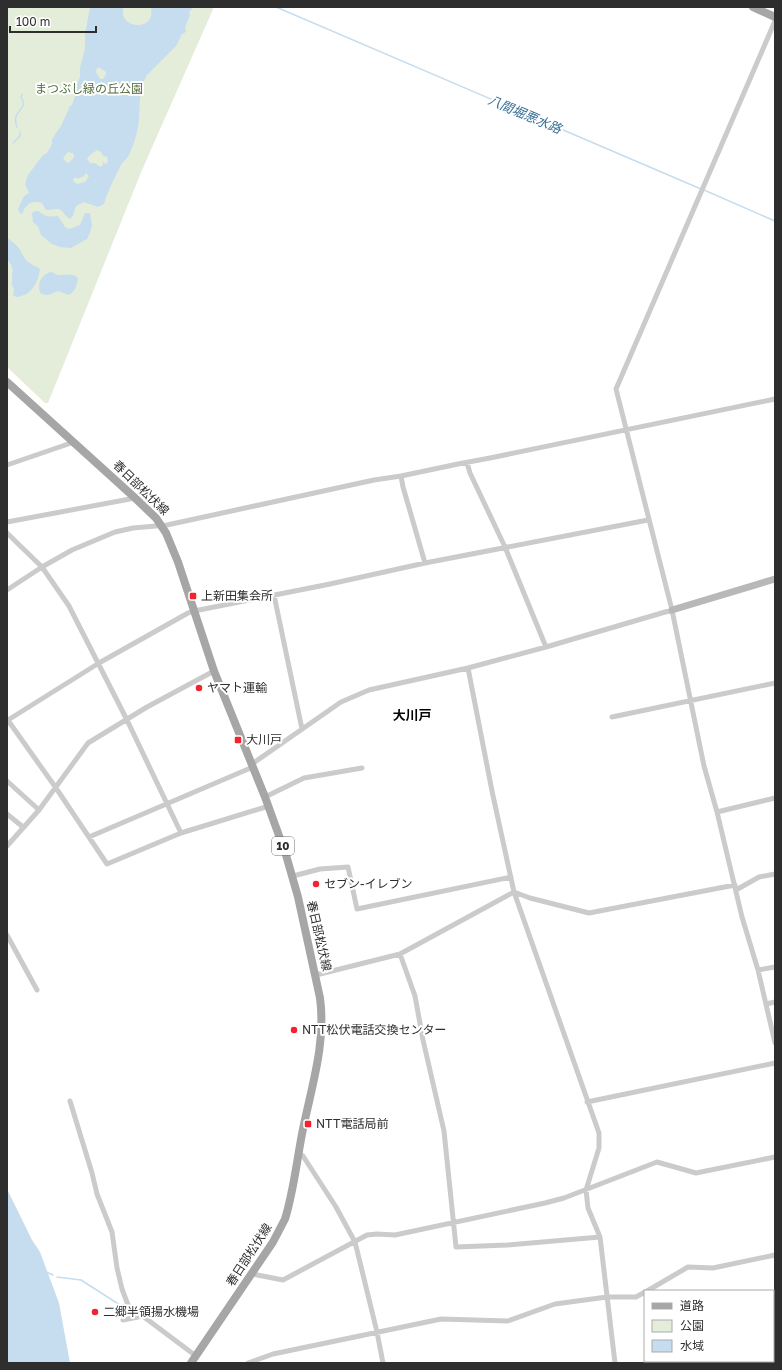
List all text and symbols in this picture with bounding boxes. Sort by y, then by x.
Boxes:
scale bar [10,8,96,34]
text: 100 m [16,14,50,29]
park label: まつぶし緑の丘公園 [35,81,143,96]
water label: 八間堀悪水路 [486,91,565,137]
street label: 春日部松伏線 [110,457,172,518]
place label: 上新田集会所 [201,588,273,603]
marker: 上新田集会所 [188,591,198,601]
place label: ヤマト運輸 [207,680,267,695]
marker: ヤマト運輸 [194,683,204,693]
district label: 大川戸 [392,707,432,723]
place label: 大川戸 [246,732,282,747]
marker: 大川戸 [233,735,243,745]
road number: 10 [272,837,294,855]
place label: セブン-イレブン [324,876,413,891]
marker: セブン-イレブン [311,879,321,889]
street label: 春日部松伏線 [304,899,335,973]
place label: NTT松伏電話交換センター [302,1022,446,1037]
marker: NTT松伏電話交換センター [289,1025,299,1035]
place label: NTT電話局前 [316,1116,388,1131]
marker: NTT電話局前 [303,1119,313,1129]
street label: 春日部松伏線 [223,1220,274,1289]
legend [644,1290,774,1362]
text: 道路 [680,1298,704,1313]
place label: 二郷半領揚水機場 [103,1304,199,1319]
marker: 二郷半領揚水機場 [90,1307,100,1317]
text: 公園 [680,1318,704,1333]
text: 水域 [680,1338,704,1353]

